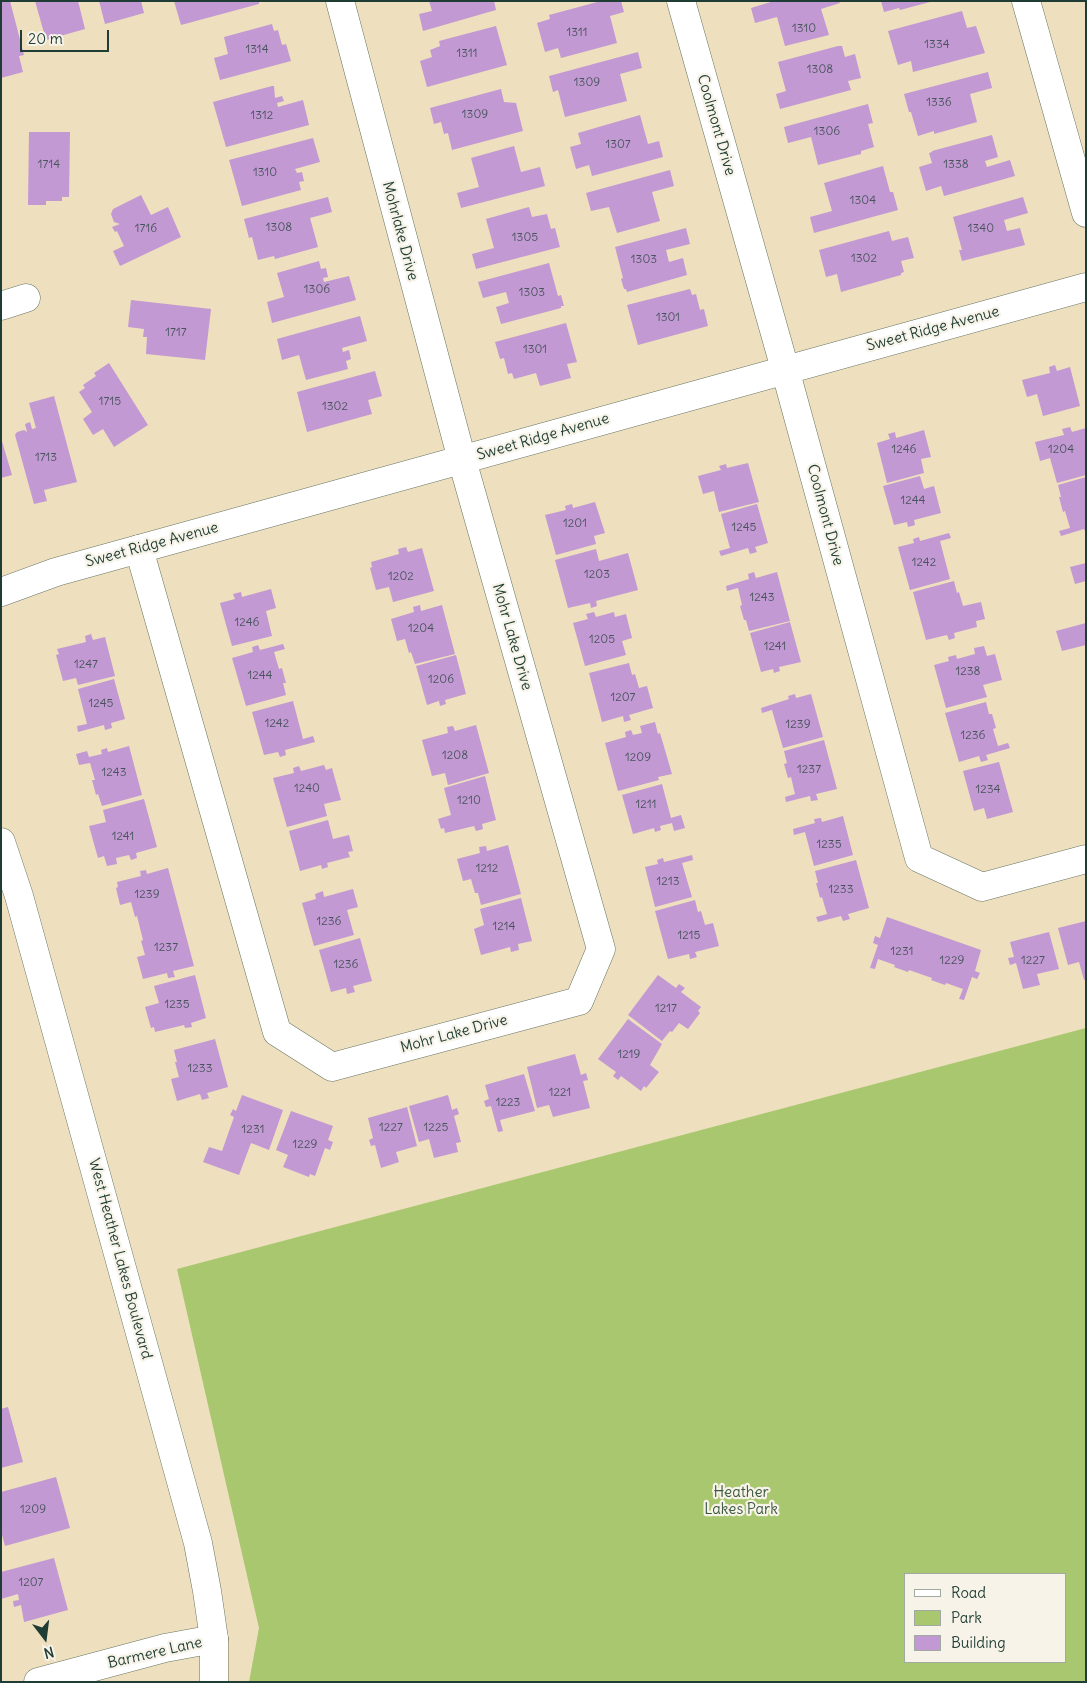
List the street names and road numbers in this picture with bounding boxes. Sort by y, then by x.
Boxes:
street label: Coolmont Drive [693,72,739,178]
street label: Mohrlake Drive [378,179,422,283]
street label: Sweet Ridge Avenue [865,303,1001,355]
street label: Sweet Ridge Avenue [475,409,611,465]
street label: Coolmont Drive [803,462,847,568]
street label: Sweet Ridge Avenue [84,519,220,571]
street label: Mohr Lake Drive [488,582,536,692]
street label: Mohr Lake Drive [398,1011,510,1057]
street label: West Heather Lakes Boulevard [85,1157,155,1361]
street label: Barmere Lane [106,1633,204,1673]

